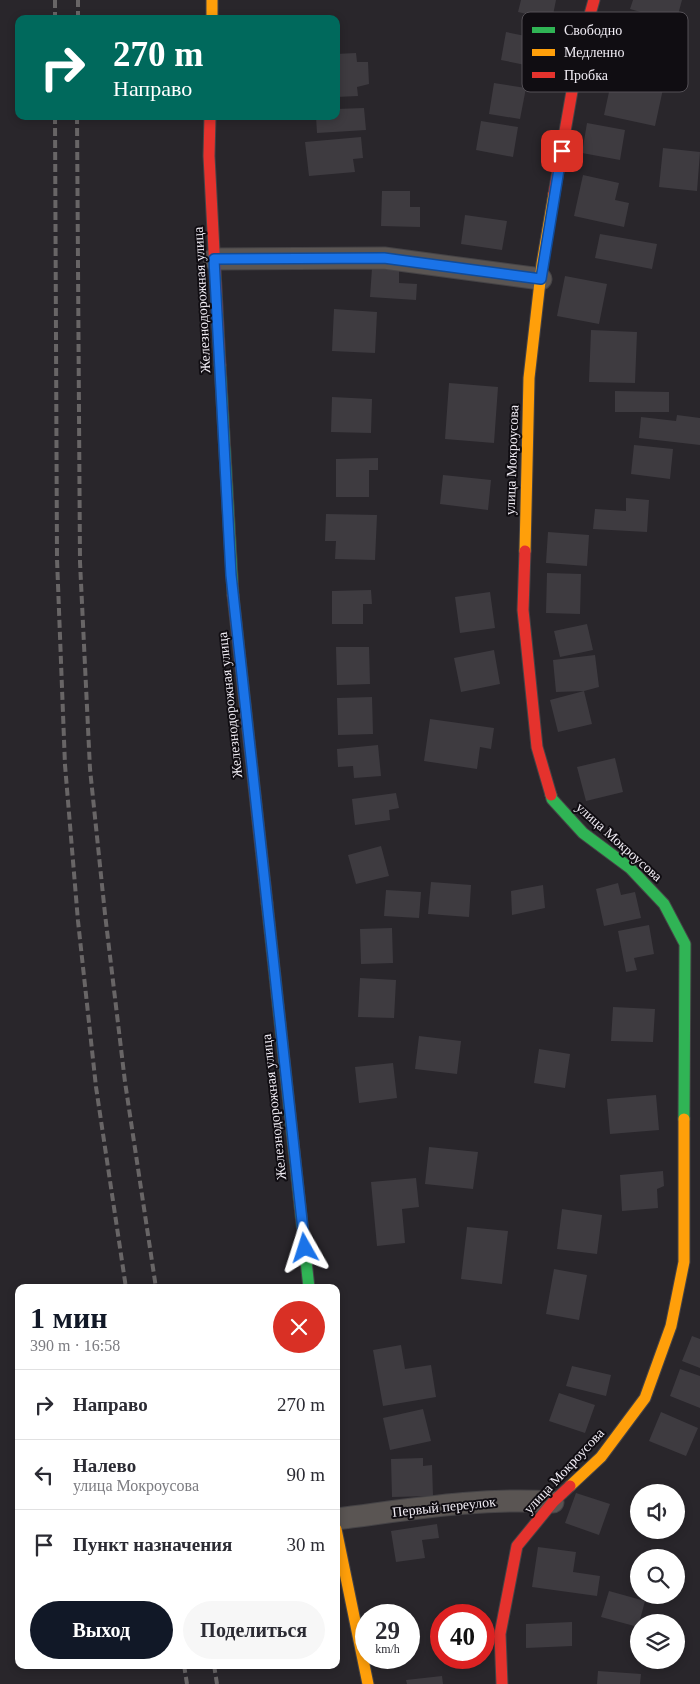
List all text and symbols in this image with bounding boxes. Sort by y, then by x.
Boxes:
legend [522,12,688,92]
text: Свободно [564,23,622,38]
icon: right [30,35,95,100]
text: 270 m [113,35,203,74]
text: Медленно [564,45,625,60]
text: Пробка [564,68,609,83]
text: Направо [113,76,192,101]
pin [541,130,583,172]
icon: arrive [548,137,576,165]
street label: Железнодорожная улица [191,226,213,374]
street label: улица Мокроусова [503,404,521,515]
street label: Железнодорожная улица [215,630,245,779]
street label: улица Мокроусова [573,800,666,885]
street label: Железнодорожная улица [259,1032,289,1181]
position arrow [278,1221,330,1273]
text: 1 мин [30,1301,108,1334]
button: close [273,1301,325,1353]
text: 390 m · 16:58 [30,1337,120,1354]
icon: right [30,1391,58,1419]
text: Направо [73,1394,148,1415]
text: 270 m [277,1394,325,1415]
street label: улица Мокроусова [521,1425,608,1516]
text: Налево [73,1455,136,1476]
icon: left [30,1461,58,1489]
text: 90 m [286,1464,325,1485]
text: улица Мокроусова [73,1477,199,1494]
map controls [630,1484,685,1669]
button: sound [630,1484,685,1539]
street label: Первый переулок [391,1494,497,1520]
icon: arrive [30,1531,58,1559]
text: Пункт назначения [73,1534,232,1555]
text: 30 m [286,1534,325,1555]
button: search [630,1549,685,1604]
button: Выход [30,1601,173,1659]
button: Поделиться [183,1601,325,1659]
speed limit sign: 40 [430,1604,495,1669]
button: layers [630,1614,685,1669]
text: 29 [375,1617,400,1644]
text: km/h [375,1642,400,1656]

